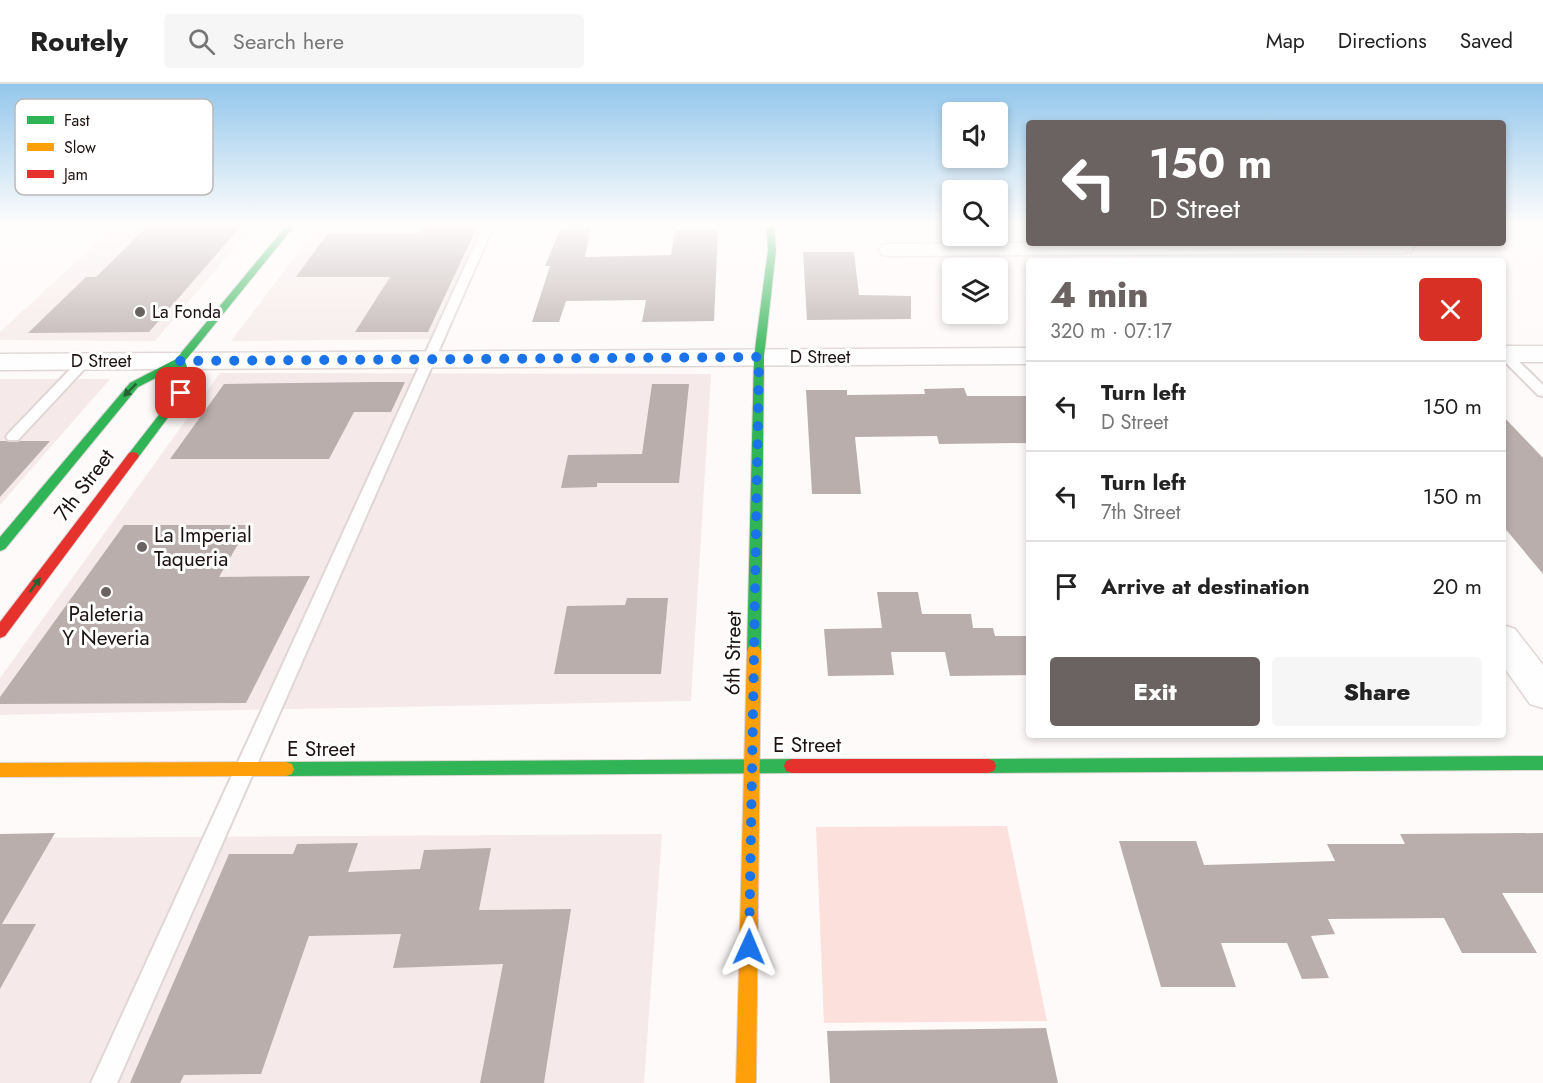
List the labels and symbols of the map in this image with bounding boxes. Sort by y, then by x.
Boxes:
legend [15,99,213,195]
text: Fast [64,109,90,132]
text: Slow [64,136,96,159]
text: Jam [62,163,88,186]
place label: La Fonda [152,299,221,325]
marker: La Fonda [133,305,147,319]
street label: D Street [790,344,851,370]
street label: D Street [71,348,132,374]
pin [155,367,206,418]
one-way arrow [123,383,138,397]
street label: 7th Street [47,443,121,527]
place label: La Imperial Taqueria [154,520,252,574]
marker: La Imperial Taqueria [135,540,149,554]
one-way arrow [29,578,41,594]
marker: Paleteria Y Neveria [99,585,113,599]
place label: Paleteria Y Neveria [62,599,150,653]
street label: 6th Street [717,610,749,696]
street label: E Street [773,730,841,760]
street label: E Street [287,734,355,764]
position arrow [717,915,781,979]

